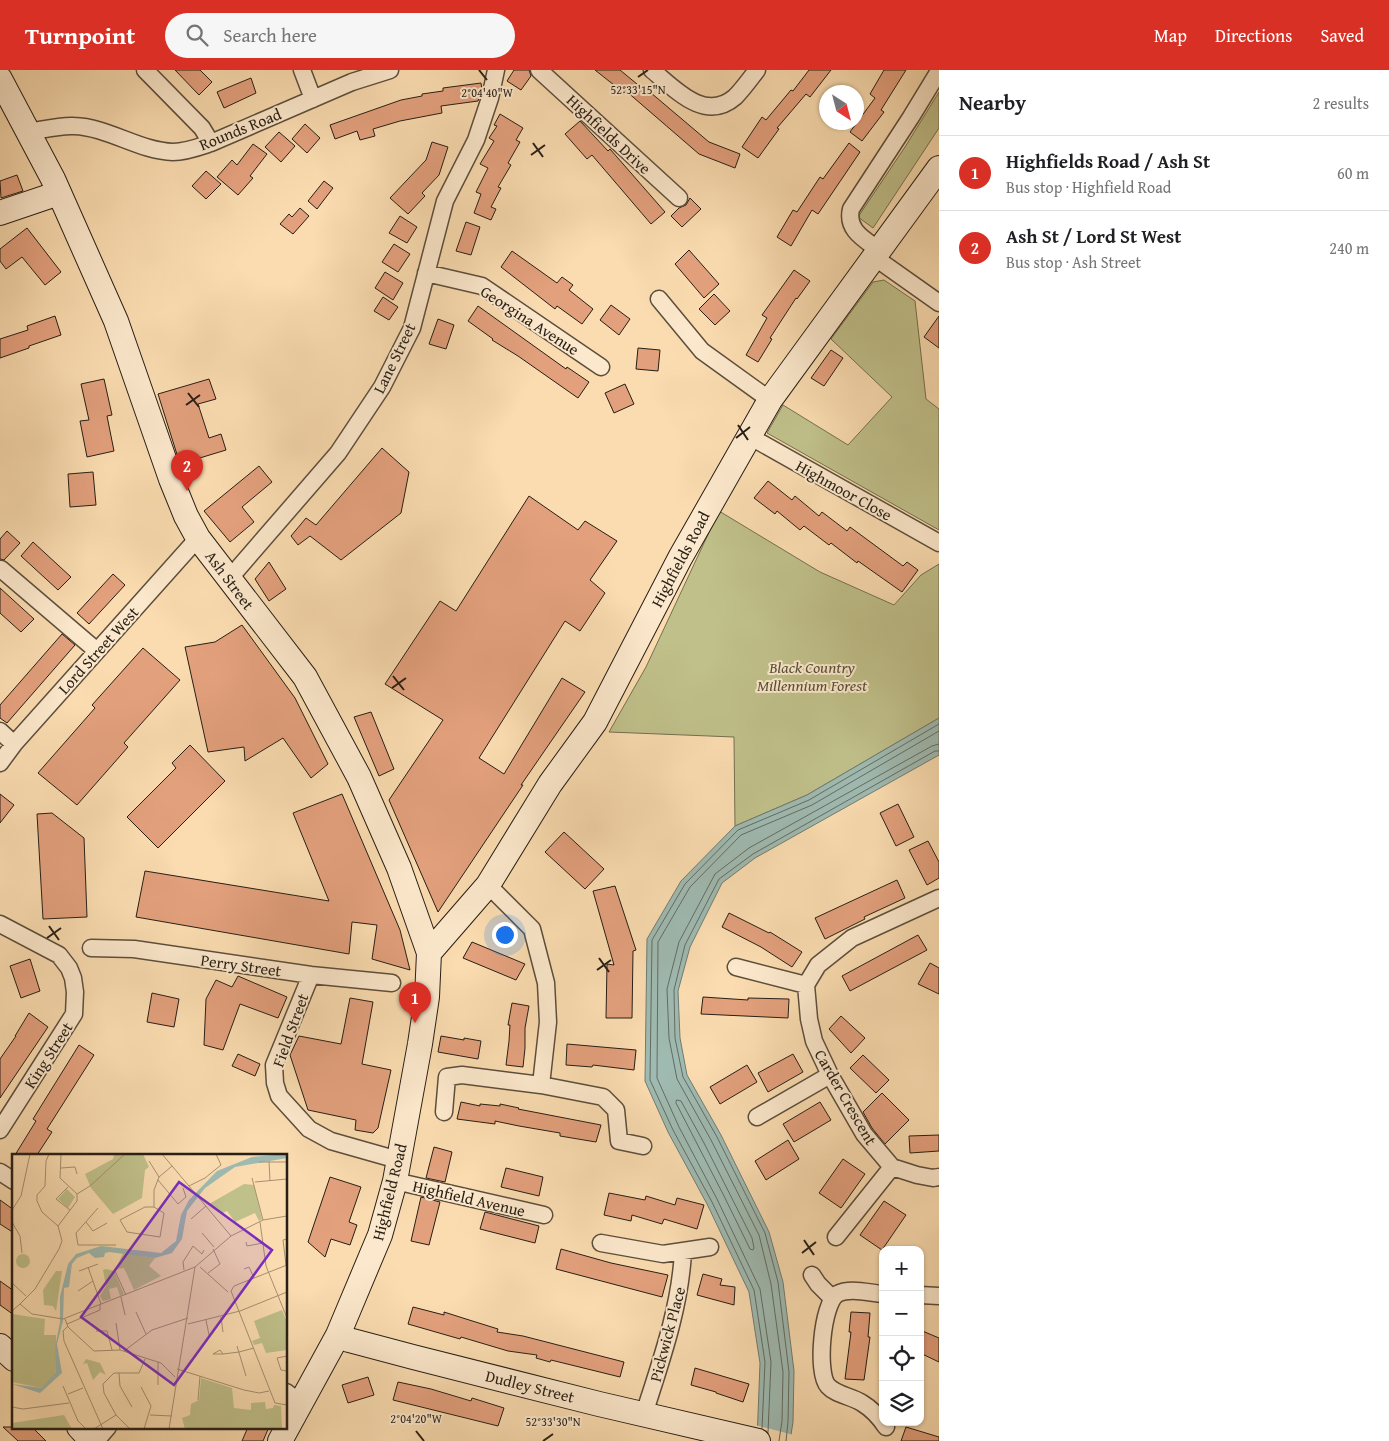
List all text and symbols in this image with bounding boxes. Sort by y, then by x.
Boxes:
search box [165,13,515,58]
text: Turnpoint [25,18,135,53]
icon: search [183,21,211,49]
text: Search here [223,21,317,49]
text: Map [1154,22,1187,49]
text: Directions [1215,22,1292,49]
text: Saved [1320,22,1364,49]
text: 52°33'15"N [610,81,666,98]
text: 2°04'40"W [461,84,514,101]
north arrow [819,85,864,130]
text: Nearby [959,87,1026,118]
street label: Highfields Drive [561,88,657,180]
text: 2 results [1312,91,1369,115]
street label: Rounds Road [195,101,285,156]
text: Highfields Road / Ash St [1006,147,1210,175]
text: 1 [971,161,979,185]
text: 60 m [1337,161,1369,185]
text: Bus stop · Highfield Road [1006,175,1171,199]
text: Ash St / Lord St West [1006,222,1181,250]
text: 2 [971,236,979,260]
text: 240 m [1329,236,1369,260]
text: Bus stop · Ash Street [1006,250,1141,274]
street label: Georgina Avenue [476,279,584,361]
street label: Lane Street [367,318,422,397]
pin: 2 [171,450,203,491]
street label: Highmoor Close [791,454,897,526]
street label: Highfields Road [645,506,716,611]
street label: Ash Street [200,545,261,615]
street label: Lord Street West [52,600,144,699]
park label: Black Country Millennium Forest [757,655,868,697]
your location [492,922,518,948]
street label: Perry Street [199,947,283,983]
pin: 1 [399,982,431,1023]
street label: Field Street [266,989,315,1070]
street label: King Street [18,1017,79,1093]
street label: Carder Crescent [809,1045,883,1150]
street label: Highfield Road [365,1141,413,1243]
inset map [12,1154,288,1428]
street label: Highfield Avenue [410,1173,528,1223]
map controls [879,1246,924,1426]
button: + [879,1246,924,1291]
street label: Pickwick Place [643,1284,691,1384]
button: − [879,1291,924,1336]
button: locate [879,1336,924,1381]
street label: Dudley Street [483,1363,577,1409]
button: layers [879,1381,924,1426]
text: 2°04'20"W [390,1410,443,1427]
text: 52°33'30"N [525,1413,581,1430]

